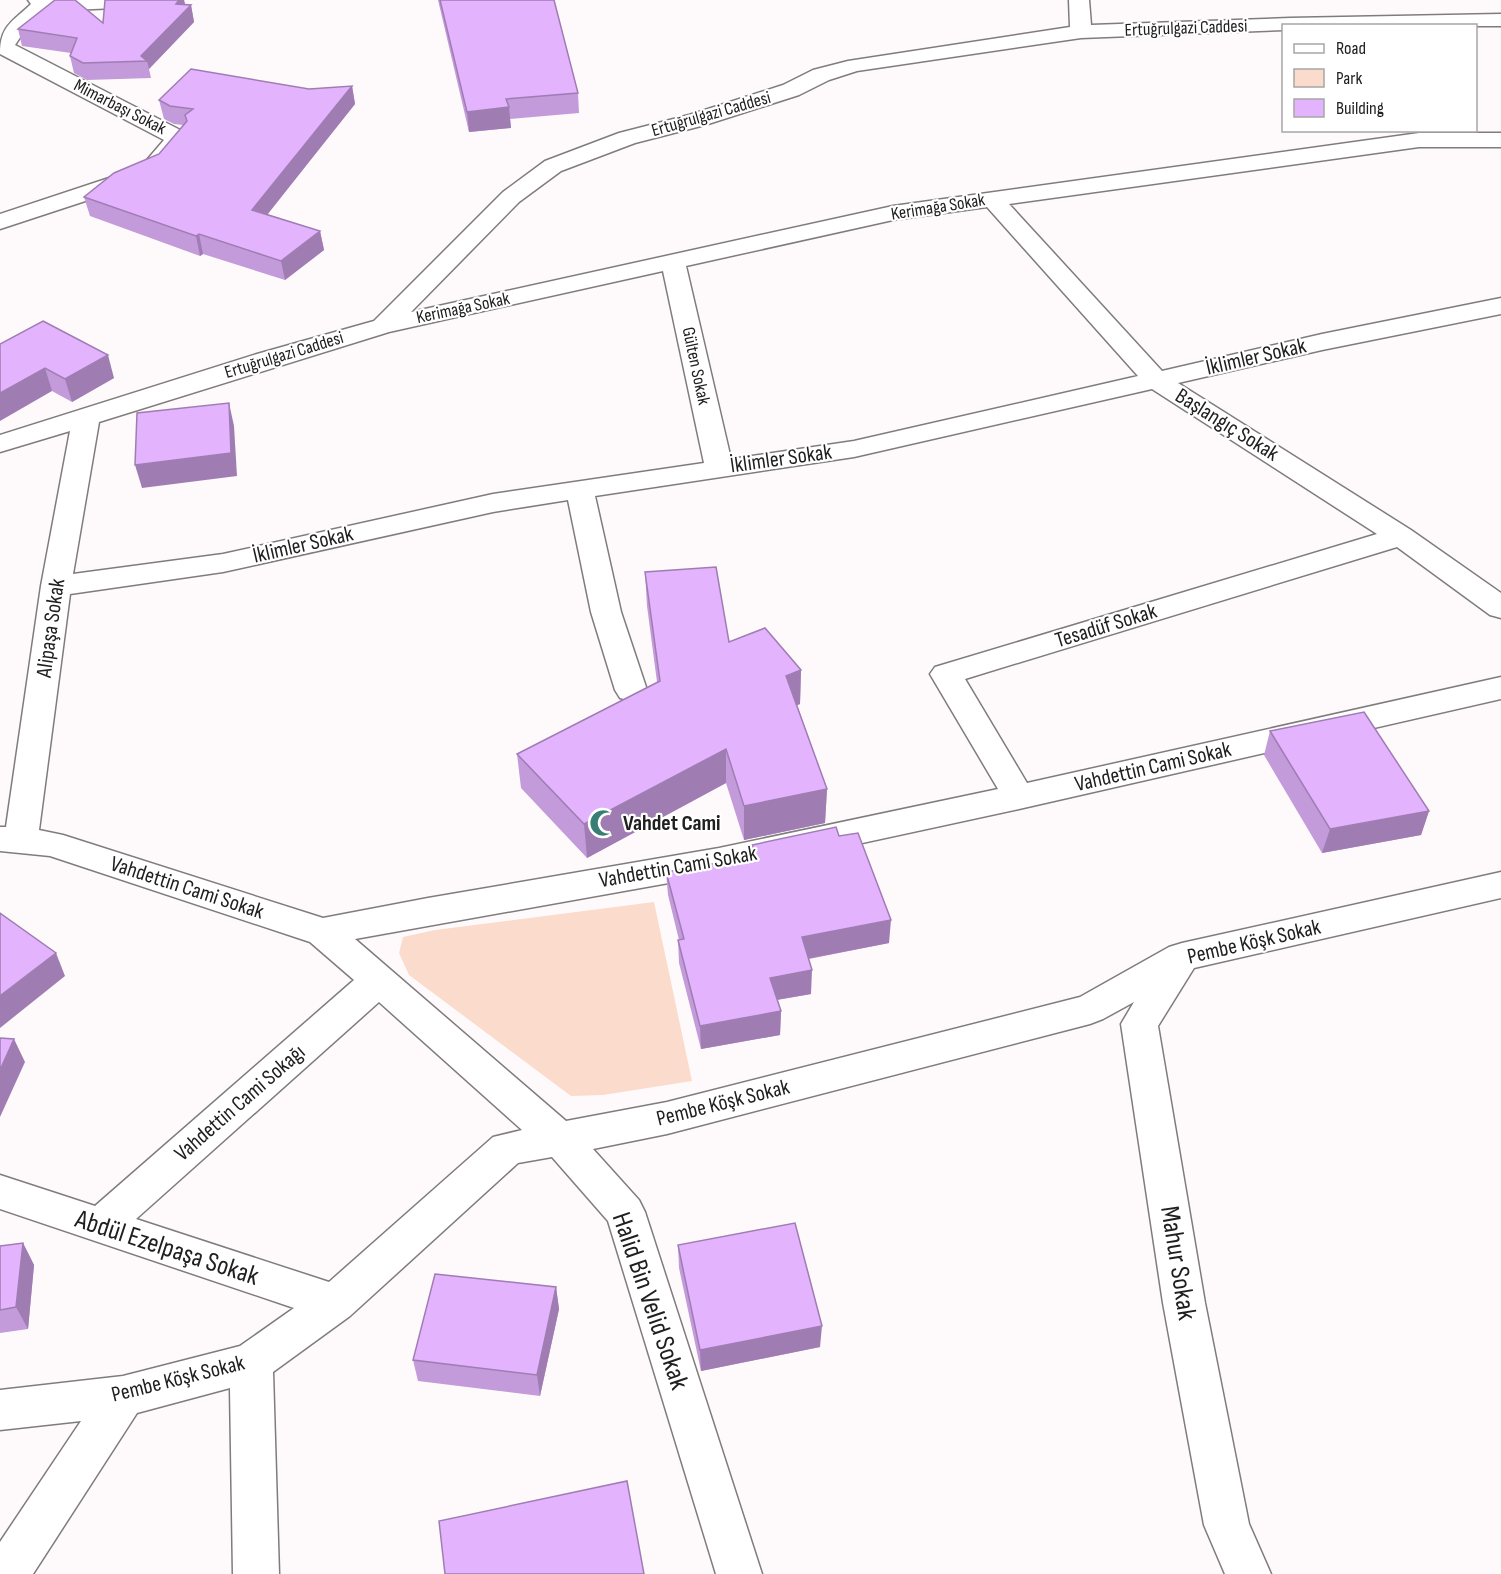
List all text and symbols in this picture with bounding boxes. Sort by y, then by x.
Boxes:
street label: Ertuğrulgazi Caddesi [1124,15,1248,41]
legend [1282,24,1477,132]
text: Road [1336,38,1366,59]
text: Park [1336,68,1362,89]
street label: Mimarbaşı Sokak [70,75,170,139]
street label: Ertuğrulgazi Caddesi [649,87,773,141]
text: Building [1336,98,1384,119]
street label: Kerimağa Sokak [890,189,987,225]
street label: Kerimağa Sokak [415,288,512,328]
street label: Gülten Sokak [678,325,714,407]
street label: Ertuğrulgazi Caddesi [222,327,346,383]
street label: İklimler Sokak [1203,332,1309,382]
street label: Başlangıç Sokak [1170,382,1284,468]
street label: İklimler Sokak [729,438,834,479]
street label: İklimler Sokak [250,520,356,570]
street label: Alipaşa Sokak [31,576,71,680]
street label: Tesadüf Sokak [1052,598,1161,654]
street label: Vahdettin Cami Sokak [1072,736,1234,798]
mosque icon: Vahdet Cami [588,808,618,838]
place label: Vahdet Cami [623,810,721,837]
street label: Vahdettin Cami Sokak [597,840,760,894]
street label: Vahdettin Cami Sokak [107,850,268,926]
street label: Pembe Köşk Sokak [1185,913,1324,970]
street label: Vahdettin Cami Sokağı [169,1039,311,1167]
street label: Pembe Köşk Sokak [654,1073,793,1133]
street label: Abdül Ezelpaşa Sokak [70,1203,263,1293]
street label: Mahur Sokak [1153,1204,1203,1323]
street label: Halid Bin Velid Sokak [605,1208,696,1394]
street label: Pembe Köşk Sokak [109,1349,248,1409]

